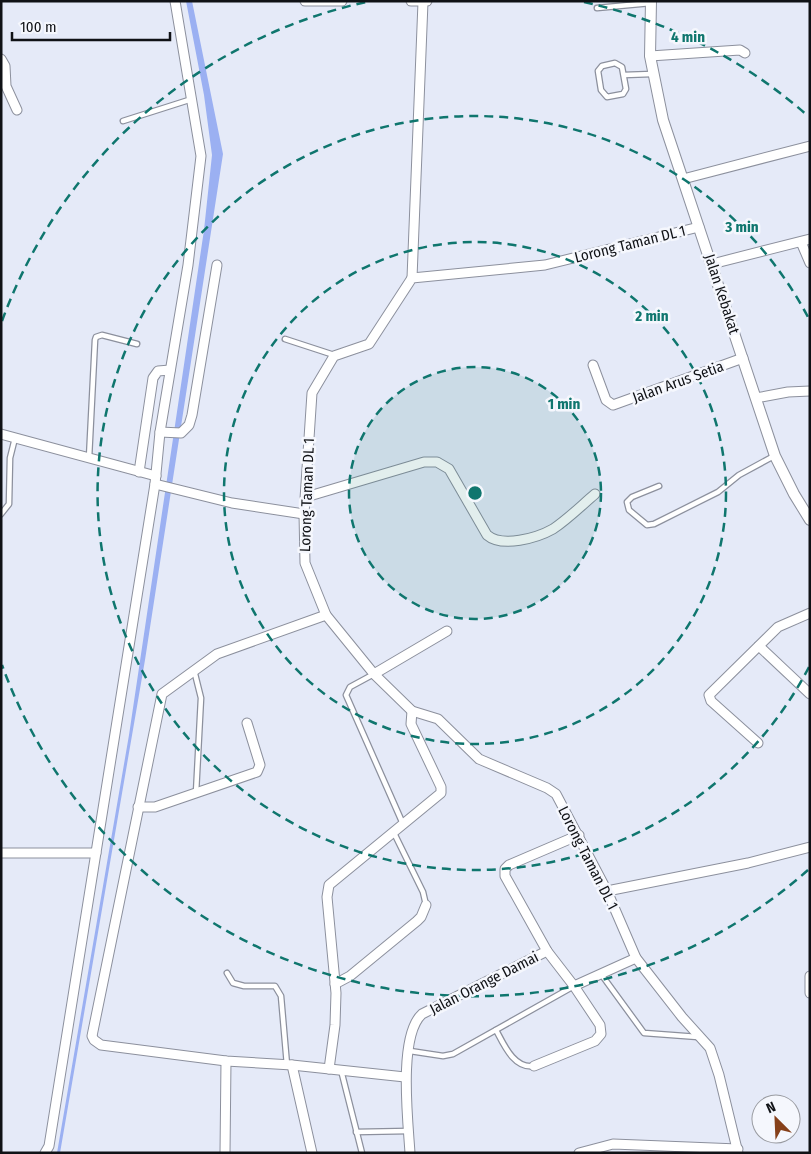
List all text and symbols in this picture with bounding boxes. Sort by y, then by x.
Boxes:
scale bar [12,10,170,42]
text: 100 m [20,18,57,36]
text: 4 min [671,28,705,46]
text: 3 min [724,218,759,236]
street label: Lorong Taman DL 1 [573,221,687,267]
street label: Jalan Kebakat [701,252,743,336]
text: 2 min [634,307,669,325]
street label: Jalan Arus Setia [630,357,726,407]
text: 1 min [548,395,580,413]
street label: Lorong Taman DL 1 [296,438,318,552]
centre of rings [466,484,484,502]
street label: Lorong Taman DL 1 [554,803,622,913]
street label: Jalan Orange Damai [427,948,541,1018]
north arrow [751,1094,801,1144]
text: N [764,1098,778,1117]

